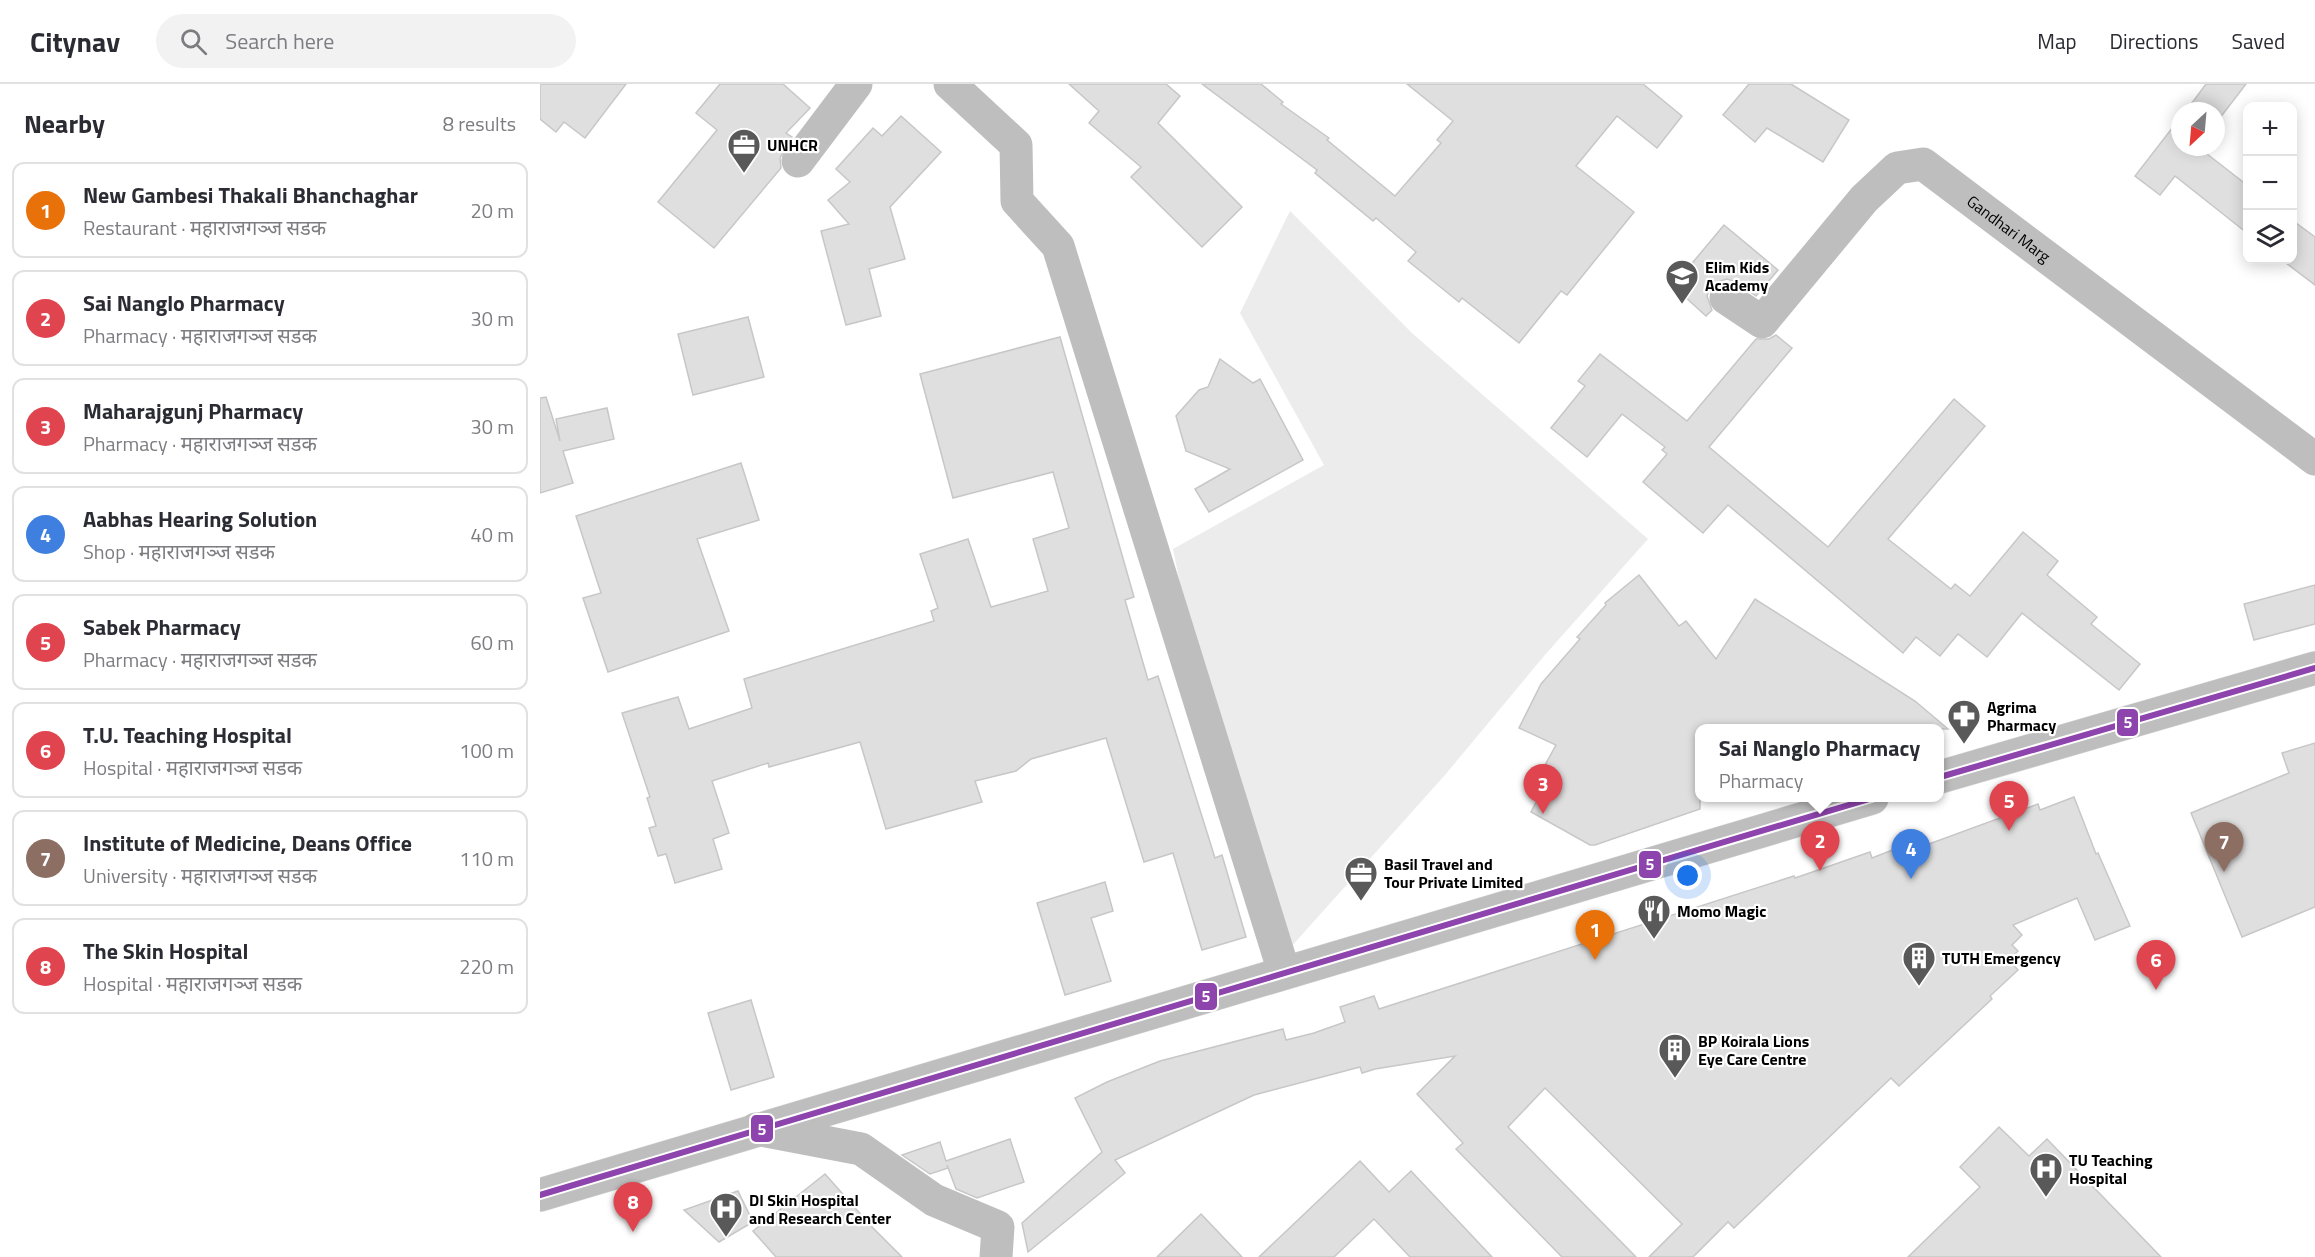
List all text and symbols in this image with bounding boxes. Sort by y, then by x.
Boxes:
search box [156,14,576,68]
text: Citynav [30,20,120,63]
text: Search here [225,24,334,58]
icon: search [177,25,210,58]
text: Map [2037,25,2077,57]
text: Directions [2110,25,2199,57]
text: Saved [2232,25,2285,57]
north arrow [2171,102,2225,156]
map controls [2243,102,2297,264]
button: + [2243,102,2297,156]
text: Nearby [24,104,105,143]
text: 8 results [443,108,516,139]
office icon: UNHCR [726,127,762,174]
place label: UNHCR [767,133,818,157]
button: − [2243,156,2297,210]
text: New Gambesi Thakali Bhanchaghar [83,178,418,212]
street label: Gandhari Marg [1962,189,2056,268]
text: 1 [40,195,51,226]
text: 20 m [470,195,514,226]
button: layers [2243,210,2297,264]
text: Restaurant · महाराजगञ्ज सडक [83,212,326,243]
place label: Elim Kids Academy [1705,255,1769,297]
school or university icon: Elim Kids Academy [1664,258,1700,305]
text: Sai Nanglo Pharmacy [83,286,285,320]
text: 2 [40,303,51,334]
text: 30 m [470,303,514,334]
text: Pharmacy · महाराजगञ्ज सडक [83,320,317,351]
text: Maharajgunj Pharmacy [83,394,303,428]
text: 3 [40,411,51,442]
text: 30 m [470,411,514,442]
text: Pharmacy · महाराजगञ्ज सडक [83,428,317,459]
text: Aabhas Hearing Solution [83,502,317,536]
text: 4 [40,519,51,550]
text: 40 m [470,519,514,550]
text: Shop · महाराजगञ्ज सडक [83,536,275,567]
text: Sabek Pharmacy [83,610,241,644]
text: 5 [40,627,51,658]
text: 60 m [470,627,514,658]
text: Pharmacy · महाराजगञ्ज सडक [83,644,317,675]
place label: Agrima Pharmacy [1987,695,2056,737]
pharmacy icon: Agrima Pharmacy [1946,698,1982,745]
line badge: 5 [2116,708,2139,737]
text: 5 [2124,710,2133,734]
text: T.U. Teaching Hospital [83,718,292,752]
popup [1695,724,1944,802]
text: Sai Nanglo Pharmacy [1719,731,1920,765]
text: 6 [40,735,51,766]
text: 100 m [459,735,514,766]
text: Hospital · महाराजगञ्ज सडक [83,752,302,783]
pin: 3 [1524,764,1562,814]
text: Pharmacy [1719,765,1803,796]
pin: 5 [1990,782,2028,831]
pin: 2 [1800,822,1840,871]
pin: 7 [2204,822,2244,872]
text: Institute of Medicine, Deans Office [83,826,412,860]
pin: 4 [1892,830,1930,879]
text: 7 [40,843,51,874]
text: 110 m [459,843,514,874]
line badge: 5 [1638,850,1662,879]
place label: Basil Travel and Tour Private Limited [1384,852,1523,894]
text: 5 [1646,852,1655,876]
office icon: Basil Travel and Tour Private Limited [1343,855,1379,902]
text: University · महाराजगञ्ज सडक [83,860,317,891]
your location [1673,861,1702,890]
restaurant icon: Momo Magic [1636,893,1672,940]
place label: Momo Magic [1677,899,1766,923]
pin: 1 [1576,910,1614,960]
text: The Skin Hospital [83,934,248,968]
building icon: TUTH Emergency [1901,940,1937,987]
pin: 6 [2136,940,2176,990]
place label: TUTH Emergency [1942,946,2061,970]
text: 8 [40,951,51,982]
text: 220 m [459,951,514,982]
text: Hospital · महाराजगञ्ज सडक [83,968,302,999]
line badge: 5 [1194,982,1218,1011]
text: 5 [1202,984,1211,1008]
place label: BP Koirala Lions Eye Care Centre [1698,1029,1809,1071]
building icon: BP Koirala Lions Eye Care Centre [1657,1032,1693,1079]
line badge: 5 [750,1114,774,1143]
text: 5 [758,1117,767,1141]
place label: TU Teaching Hospital [2069,1148,2153,1190]
hospital icon: TU Teaching Hospital [2028,1151,2064,1198]
pin: 8 [614,1182,652,1232]
place label: DI Skin Hospital and Research Center [749,1188,891,1230]
hospital icon: DI Skin Hospital and Research Center [708,1191,744,1238]

